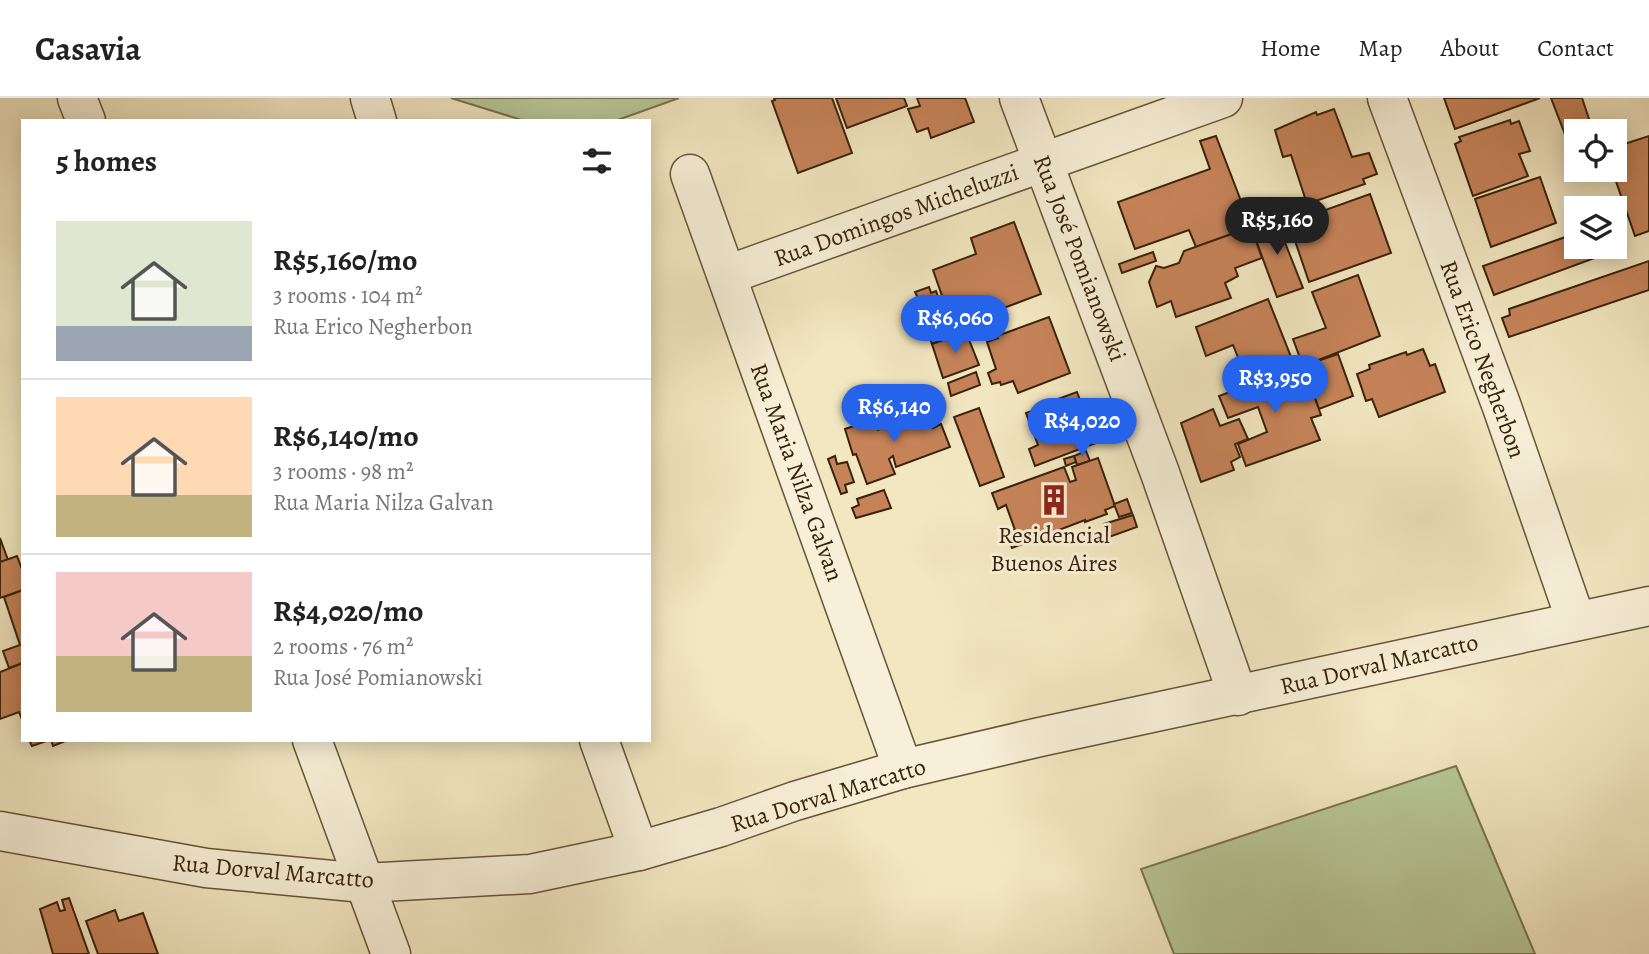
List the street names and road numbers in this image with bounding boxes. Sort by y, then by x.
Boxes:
street label: Rua José Pomianowski [1026,150,1134,366]
street label: Rua Domingos Micheluzzi [769,156,1023,274]
street label: Rua Erico Negherbon [1432,256,1534,462]
street label: Rua Maria Nilza Galvan [743,358,851,586]
street label: Rua Dorval Marcatto [1277,626,1481,702]
street label: Rua Dorval Marcatto [727,750,930,840]
street label: Rua Dorval Marcatto [171,846,375,896]

